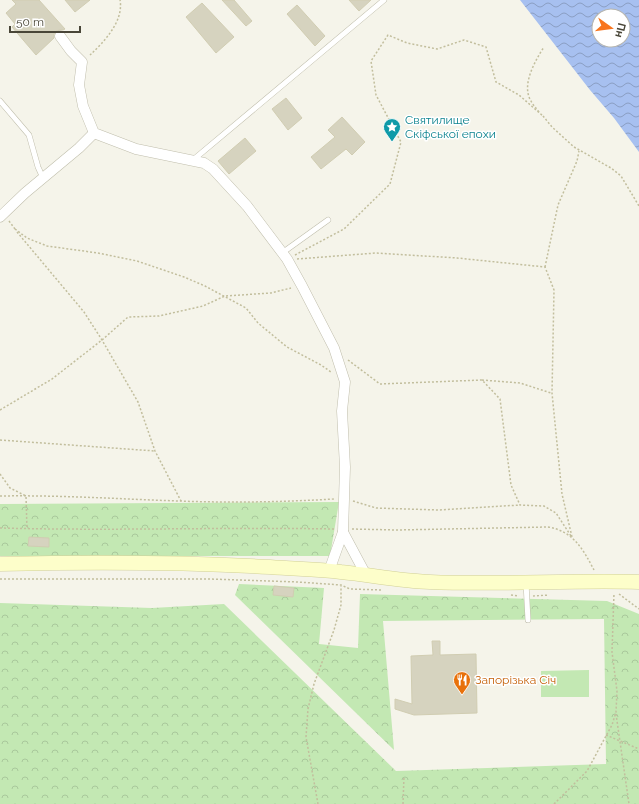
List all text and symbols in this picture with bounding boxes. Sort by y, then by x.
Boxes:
scale bar [10,8,80,34]
north arrow [591,8,631,48]
text: 50 m [16,15,44,29]
text: Пн [612,22,628,39]
place label: Святилище Скіфської епохи [405,113,496,141]
place icon: Святилище Скіфської епохи [382,117,402,142]
restaurant icon: Запорізька Січ [452,670,472,695]
place label: Запорізька Січ [475,673,556,687]

